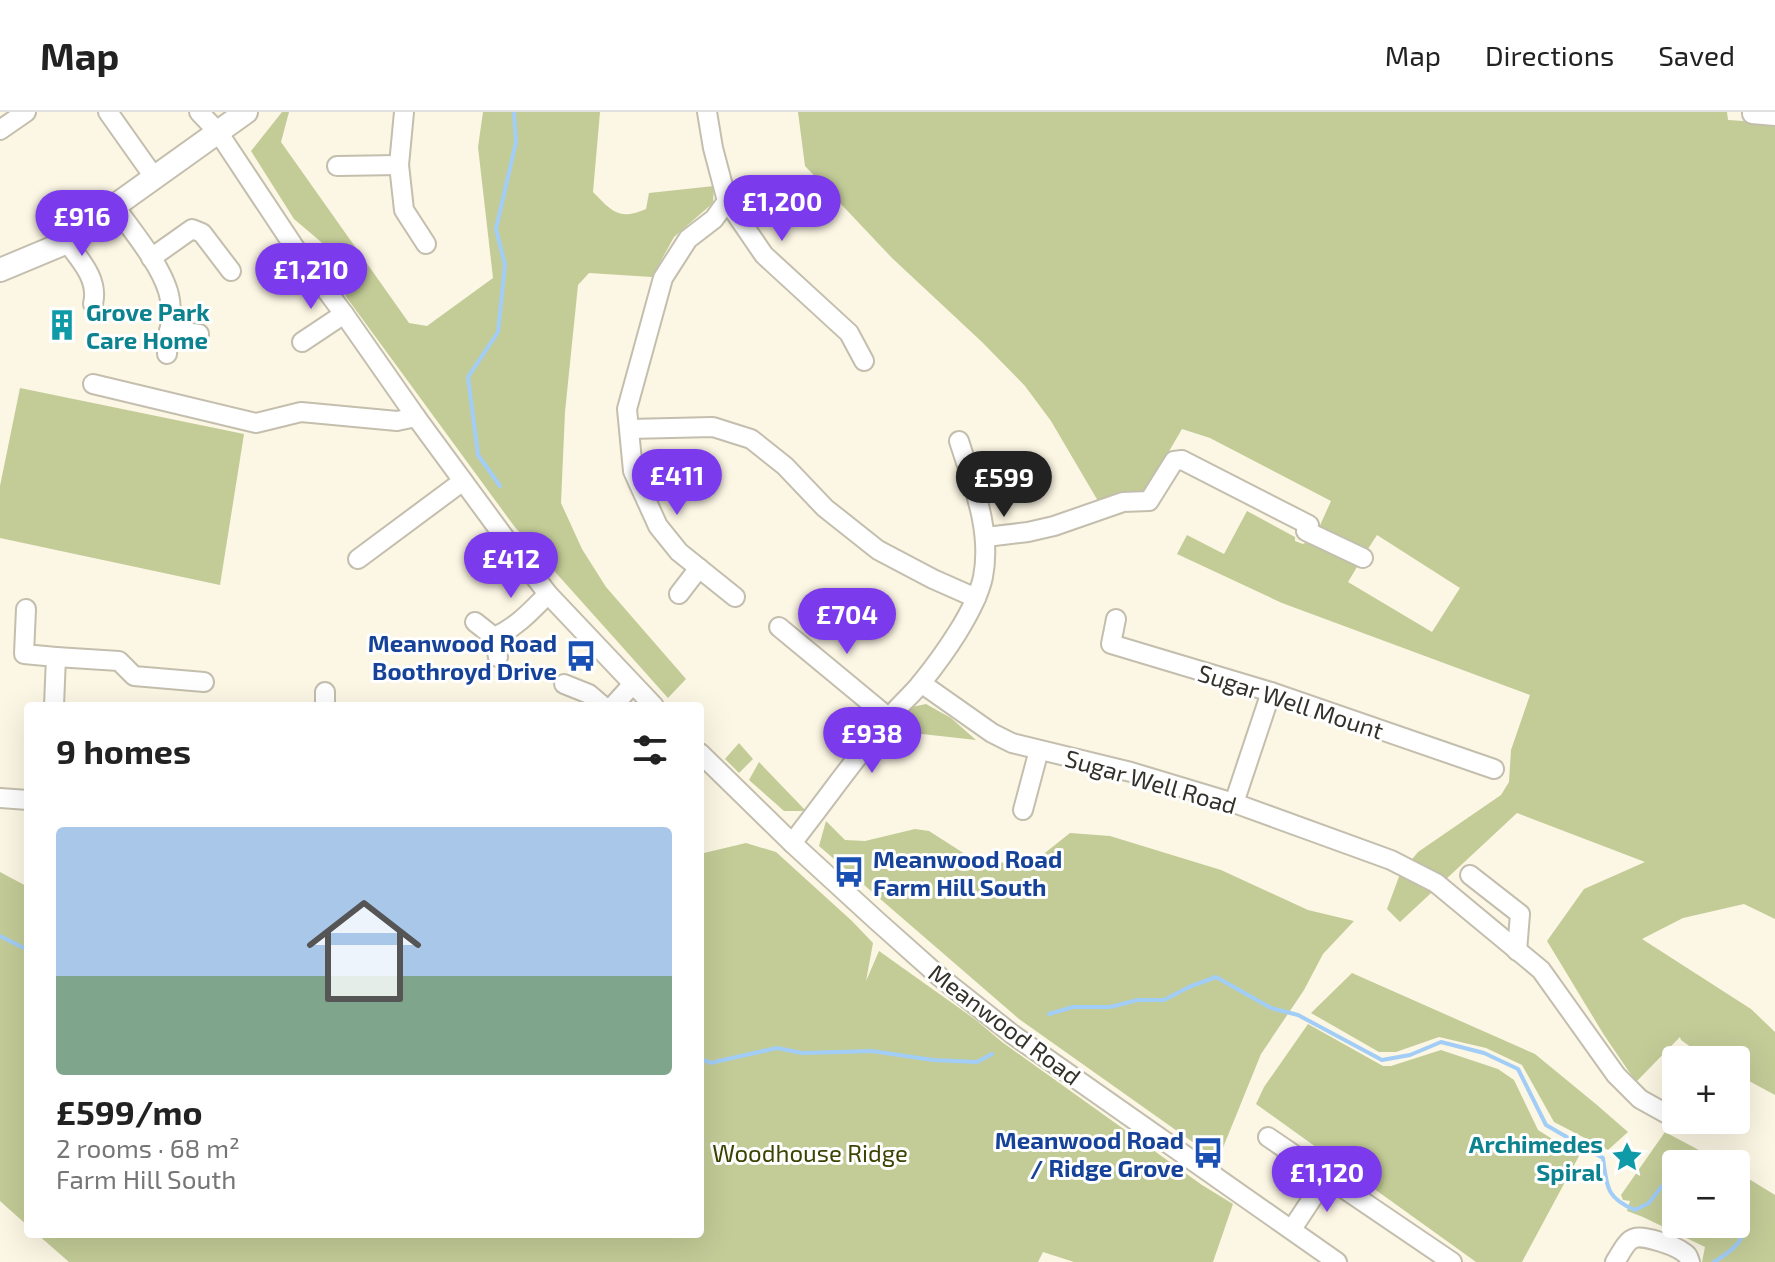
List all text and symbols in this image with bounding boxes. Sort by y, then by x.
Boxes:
text: Map [40,32,119,78]
text: Map [1385,38,1441,72]
text: Directions [1485,38,1614,72]
text: Saved [1658,38,1735,72]
pin: £1,200 [717,175,847,243]
text: £1,200 [742,185,822,216]
pin: £916 [35,190,129,258]
text: £916 [53,200,111,231]
pin: £1,210 [246,243,376,311]
text: £1,210 [273,253,349,284]
place label: Grove Park Care Home [86,297,210,354]
building icon: Grove Park Care Home [45,308,79,342]
pin: £411 [630,449,724,517]
pin: £599 [957,451,1051,519]
text: £411 [650,459,704,490]
text: £599 [974,461,1034,492]
pin: £412 [464,532,558,600]
text: £412 [482,542,540,573]
pin: £704 [800,588,894,656]
text: £704 [816,598,878,629]
place label: Meanwood Road Boothroyd Drive [368,628,557,685]
bus stop icon: Meanwood Road Boothroyd Drive [564,639,598,673]
street label: Sugar Well Mount [1195,657,1387,745]
pin: £938 [825,707,919,775]
text: £938 [841,717,903,748]
icon: filters [628,728,672,772]
text: 9 homes [56,730,191,771]
street label: Sugar Well Road [1062,743,1240,819]
place label: Meanwood Road Farm Hill South [873,844,1062,901]
bus stop icon: Meanwood Road Farm Hill South [832,855,866,889]
icon: home [292,879,436,1023]
street label: Meanwood Road [923,958,1087,1090]
map controls [1662,1046,1750,1238]
button: + [1662,1046,1750,1134]
text: £599/mo [56,1091,203,1132]
place label: Meanwood Road / Ridge Grove [995,1125,1184,1182]
place label: Archimedes Spiral [1469,1129,1603,1186]
text: 2 rooms · 68 m² [56,1132,240,1163]
bus stop icon: Meanwood Road / Ridge Grove [1191,1136,1225,1170]
park label: Woodhouse Ridge [712,1138,908,1167]
place icon: Archimedes Spiral [1610,1140,1644,1174]
pin: £1,120 [1262,1146,1392,1214]
button: − [1662,1150,1750,1238]
text: £1,120 [1290,1156,1364,1187]
text: Farm Hill South [56,1163,236,1194]

